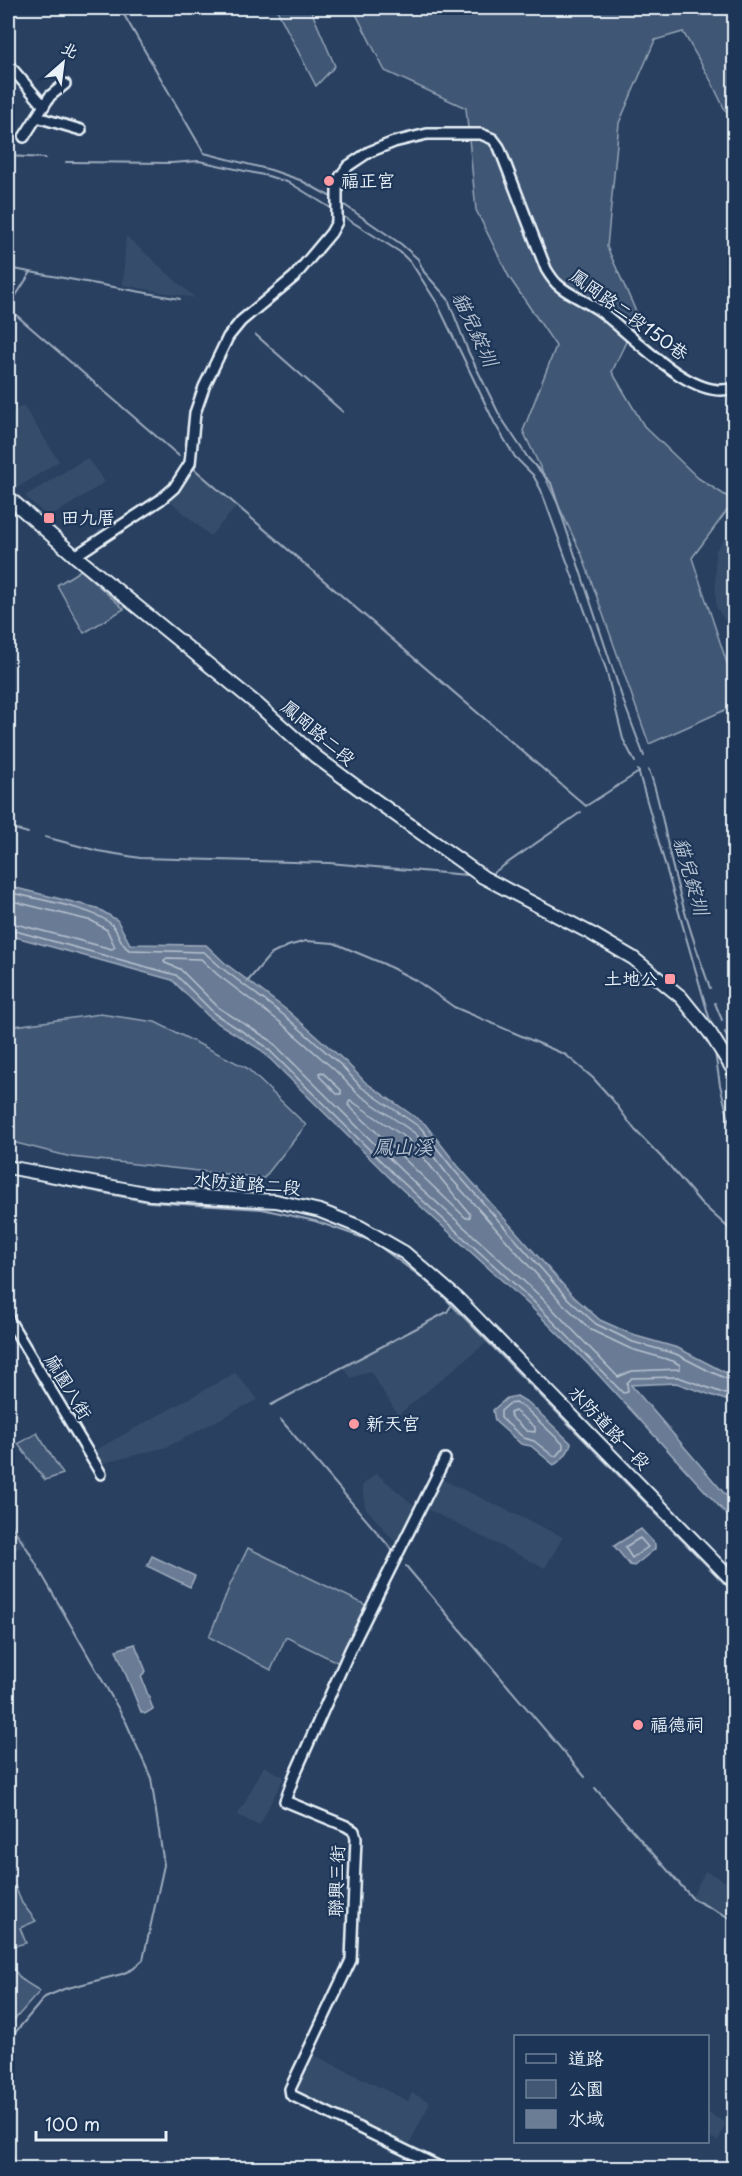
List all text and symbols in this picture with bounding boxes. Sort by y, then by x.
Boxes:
north arrow [33,33,93,93]
text: 北 [58,35,83,63]
place label: 福正宫 [341,166,395,193]
marker: 福正宫 [322,174,336,188]
street label: 鳳岡路二段150巷 [565,262,695,366]
water label: 貓兒錠圳 [445,286,507,373]
place label: 田九厝 [61,503,115,530]
marker: 田九厝 [42,511,56,525]
street label: 鳳岡路二段 [276,693,362,771]
water label: 貓兒錠圳 [667,833,718,920]
place label: 土地公 [604,964,658,991]
marker: 土地公 [663,972,677,986]
water label: 鳳山溪 [372,1131,434,1161]
street label: 水防道路二段 [192,1164,302,1201]
street label: 麻園八街 [39,1348,99,1424]
street label: 水防道路一段 [563,1379,657,1475]
place label: 新天宫 [366,1409,420,1436]
marker: 新天宫 [347,1417,361,1431]
place label: 福德祠 [650,1710,704,1737]
marker: 福德祠 [631,1718,645,1732]
street label: 聯興三街 [321,1844,350,1917]
legend [514,2035,709,2143]
text: 道路 [568,2044,604,2071]
text: 公園 [568,2074,604,2101]
scale bar [36,2104,166,2142]
text: 水域 [568,2104,604,2131]
text: 100 m [45,2110,100,2137]

